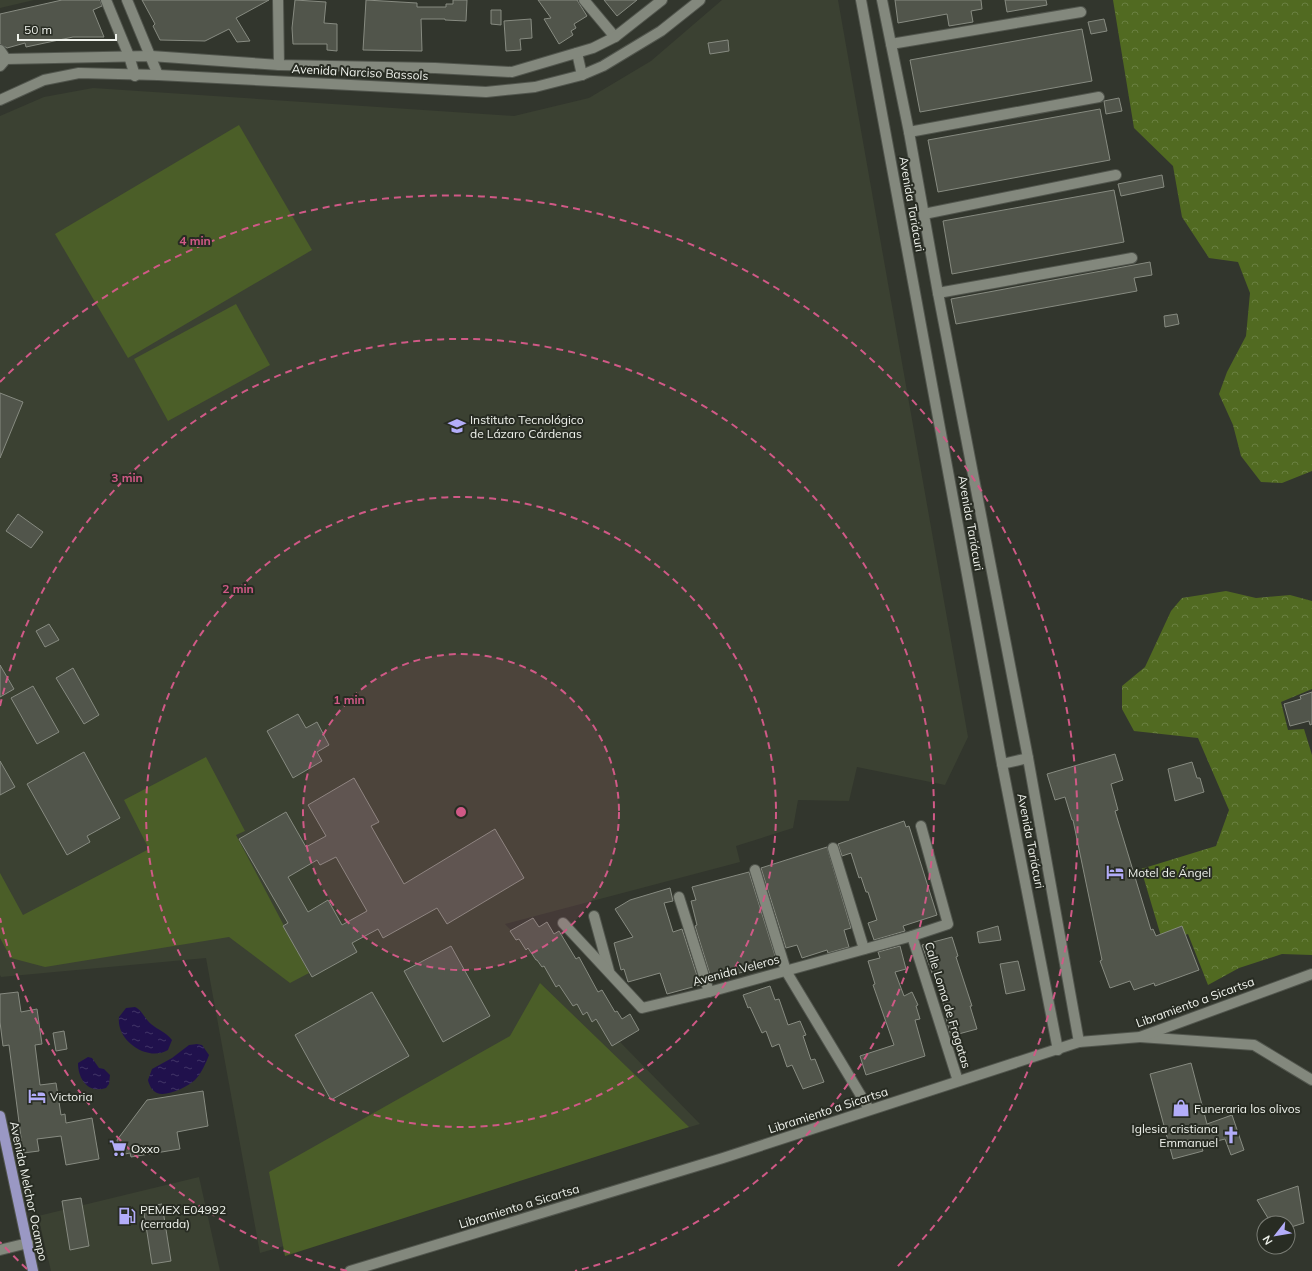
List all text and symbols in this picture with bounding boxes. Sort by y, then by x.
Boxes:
scale bar [18,16,116,42]
text: 50 m [24,22,52,37]
street label: Avenida Narciso Bassols [291,61,429,83]
street label: Avenida Tariácuri [896,155,928,253]
text: 4 min [179,233,211,248]
place label: Instituto Tecnológico de Lázaro Cárdenas [470,412,584,441]
school or university icon: Instituto Tecnológico de Lázaro Cárdenas [447,416,467,436]
text: 3 min [111,470,143,485]
street label: Avenida Tariácuri [955,474,987,572]
text: 2 min [222,581,254,596]
text: 1 min [333,692,365,707]
street label: Avenida Tariácuri [1014,792,1048,890]
centre of rings [454,805,468,819]
hotel icon: Motel de Ángel [1105,862,1125,882]
place label: Motel de Ángel [1128,865,1211,880]
street label: Calle Loma de Fragatas [922,940,974,1070]
street label: Avenida Veleros [691,951,781,989]
street label: Libramiento a Sicartsa [1134,974,1256,1030]
street label: Libramiento a Sicartsa [766,1084,890,1136]
hotel icon: Victoria [27,1086,47,1106]
place label: Victoria [50,1089,93,1104]
shop icon: Funeraria los olivos [1171,1098,1191,1118]
place label: Funeraria los olivos [1194,1101,1301,1116]
street label: Avenida Melchor Ocampo [7,1120,51,1262]
place label: Iglesia cristiana Emmanuel [1132,1121,1218,1150]
church icon: Iglesia cristiana Emmanuel [1221,1125,1241,1145]
supermarket icon: Oxxo [108,1138,128,1158]
place label: Oxxo [131,1141,160,1156]
street label: Libramiento a Sicartsa [457,1181,581,1231]
place label: PEMEX E04992 (cerrada) [140,1202,226,1231]
fuel station icon: PEMEX E04992 (cerrada) [117,1206,137,1226]
north arrow [1256,1215,1296,1255]
text: N [1259,1233,1276,1247]

